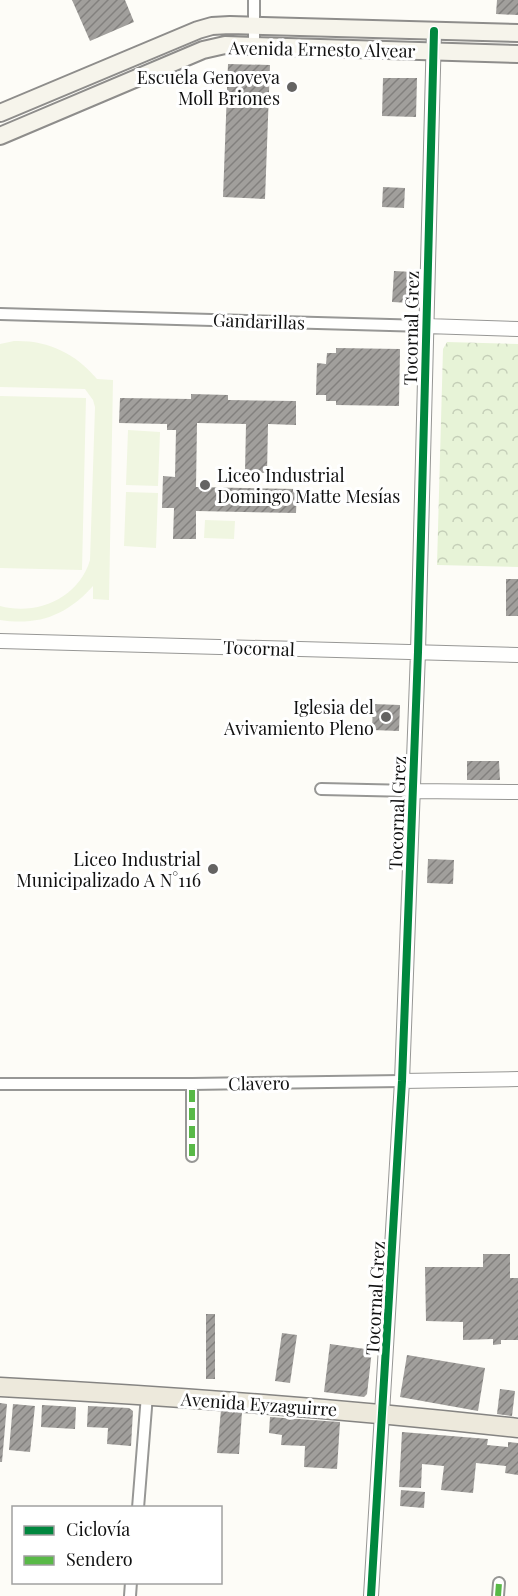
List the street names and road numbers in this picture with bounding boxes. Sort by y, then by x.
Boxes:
street label: Avenida Ernesto Alvear [227,35,416,63]
street label: Tocornal Grez [398,271,424,385]
street label: Gandarillas [212,307,306,335]
street label: Tocornal [223,635,295,661]
street label: Tocornal Grez [383,756,411,870]
street label: Clavero [228,1070,290,1096]
street label: Tocornal Grez [360,1240,390,1356]
street label: Avenida Eyzaguirre [179,1387,338,1421]

